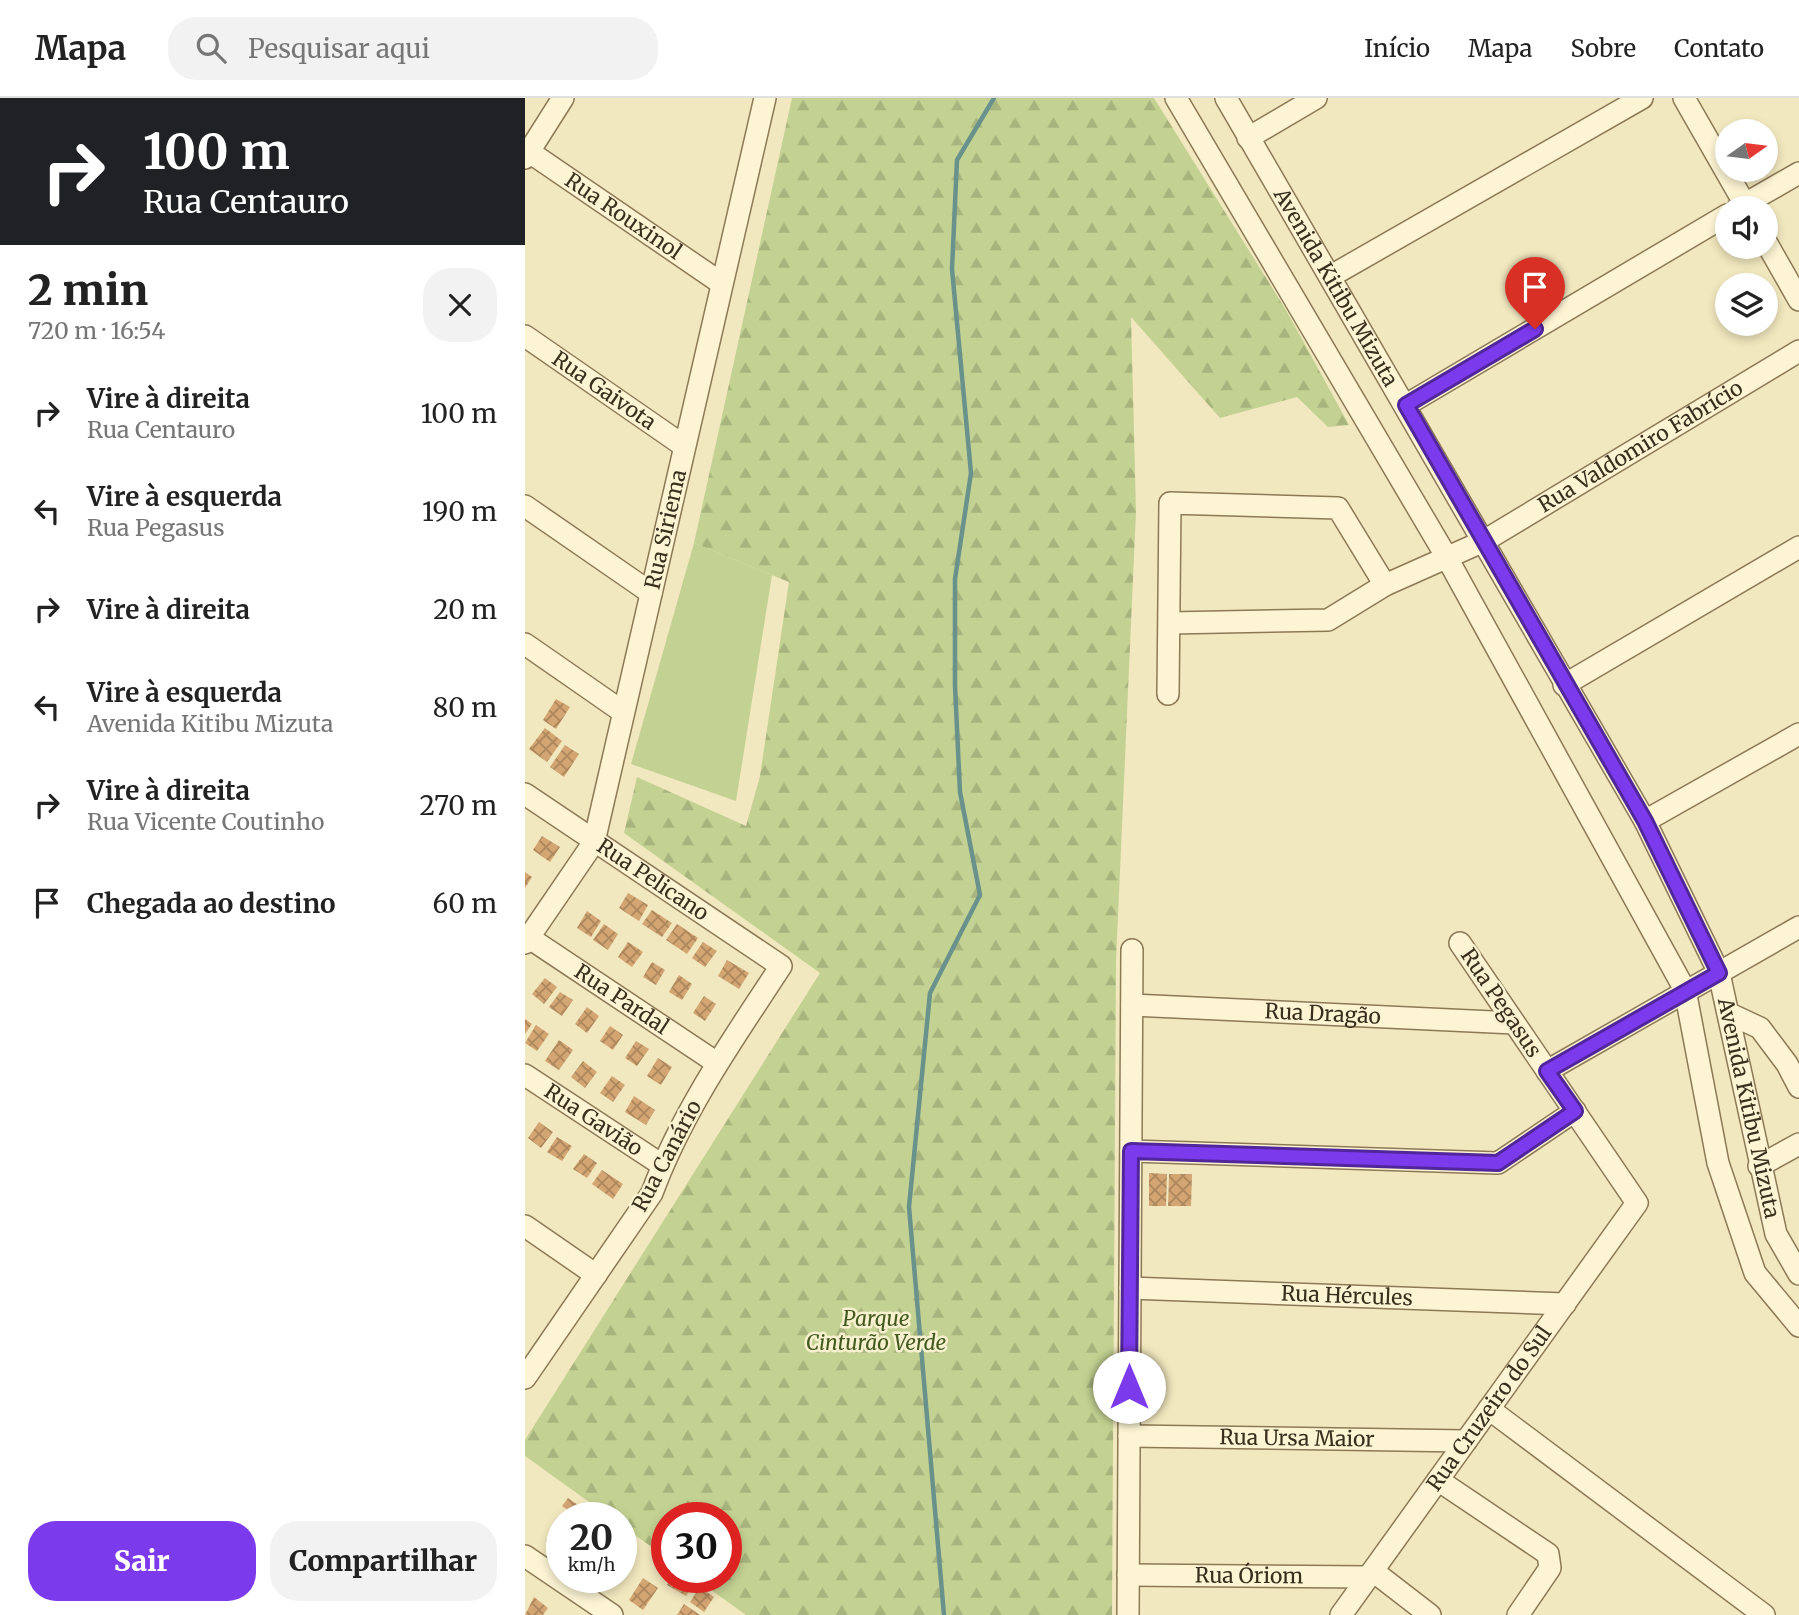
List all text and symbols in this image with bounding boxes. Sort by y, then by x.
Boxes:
search box [168,17,658,80]
text: Mapa [35,28,126,69]
icon: search [192,29,230,67]
text: Pesquisar aqui [248,32,430,65]
text: Início [1364,33,1430,64]
text: Mapa [1468,33,1532,64]
text: Sobre [1570,33,1636,64]
text: Contato [1674,33,1764,64]
north arrow [1715,119,1778,182]
map controls [1715,119,1778,336]
text: 100 m [143,121,290,182]
icon: right [28,126,119,217]
street label: Rua Rouxinol [560,166,688,265]
text: Rua Centauro [143,182,349,222]
street label: Avenida Kitibu Mizuta [1268,182,1404,391]
button: sound [1715,196,1778,259]
pin [1505,257,1565,329]
text: 2 min [28,264,148,316]
button: close [423,268,497,342]
icon: arrive [1516,268,1554,306]
button: layers [1715,273,1778,336]
text: 720 m · 16:54 [28,316,165,345]
street label: Rua Gaivota [547,345,661,436]
street label: Rua Valdomiro Fabrício [1533,374,1748,518]
text: Vire à direita [87,382,250,415]
icon: right [28,394,66,432]
text: 100 m [421,397,497,430]
text: Rua Centauro [87,415,235,444]
street label: Rua Siriema [639,467,692,592]
text: Vire à esquerda [87,480,282,513]
icon: left [28,492,66,530]
text: 190 m [422,495,497,528]
text: Rua Pegasus [87,513,225,542]
icon: right [28,590,66,628]
text: Vire à direita [87,593,250,626]
text: 20 m [433,593,497,626]
text: Vire à esquerda [87,676,282,709]
icon: left [28,688,66,726]
text: 80 m [433,691,497,724]
text: Avenida Kitibu Mizuta [87,709,333,738]
text: Vire à direita [87,774,250,807]
icon: right [28,786,66,824]
text: 270 m [420,789,497,822]
text: Rua Vicente Coutinho [87,807,324,836]
street label: Rua Pelicano [592,832,714,927]
icon: arrive [28,884,66,922]
text: Chegada ao destino [87,887,336,920]
text: 60 m [433,887,497,920]
street label: Rua Pegasus [1455,943,1548,1062]
street label: Rua Pardal [569,958,675,1040]
street label: Avenida Kitibu Mizuta [1712,994,1786,1221]
street label: Rua Dragão [1264,997,1382,1030]
street label: Rua Gavião [539,1077,648,1162]
street label: Rua Canário [626,1095,707,1216]
street label: Rua Hércules [1281,1280,1413,1311]
park label: Parque Cinturão Verde [806,1305,946,1356]
street label: Rua Cruzeiro do Sul [1420,1320,1558,1496]
position arrow [1092,1350,1166,1424]
street label: Rua Ursa Maior [1219,1423,1375,1453]
speed limit sign: 30 [651,1502,742,1593]
text: 20 [570,1516,613,1560]
button: Sair [28,1521,256,1601]
button: Compartilhar [270,1521,497,1601]
text: km/h [568,1553,615,1576]
street label: Rua Óriom [1195,1562,1303,1589]

